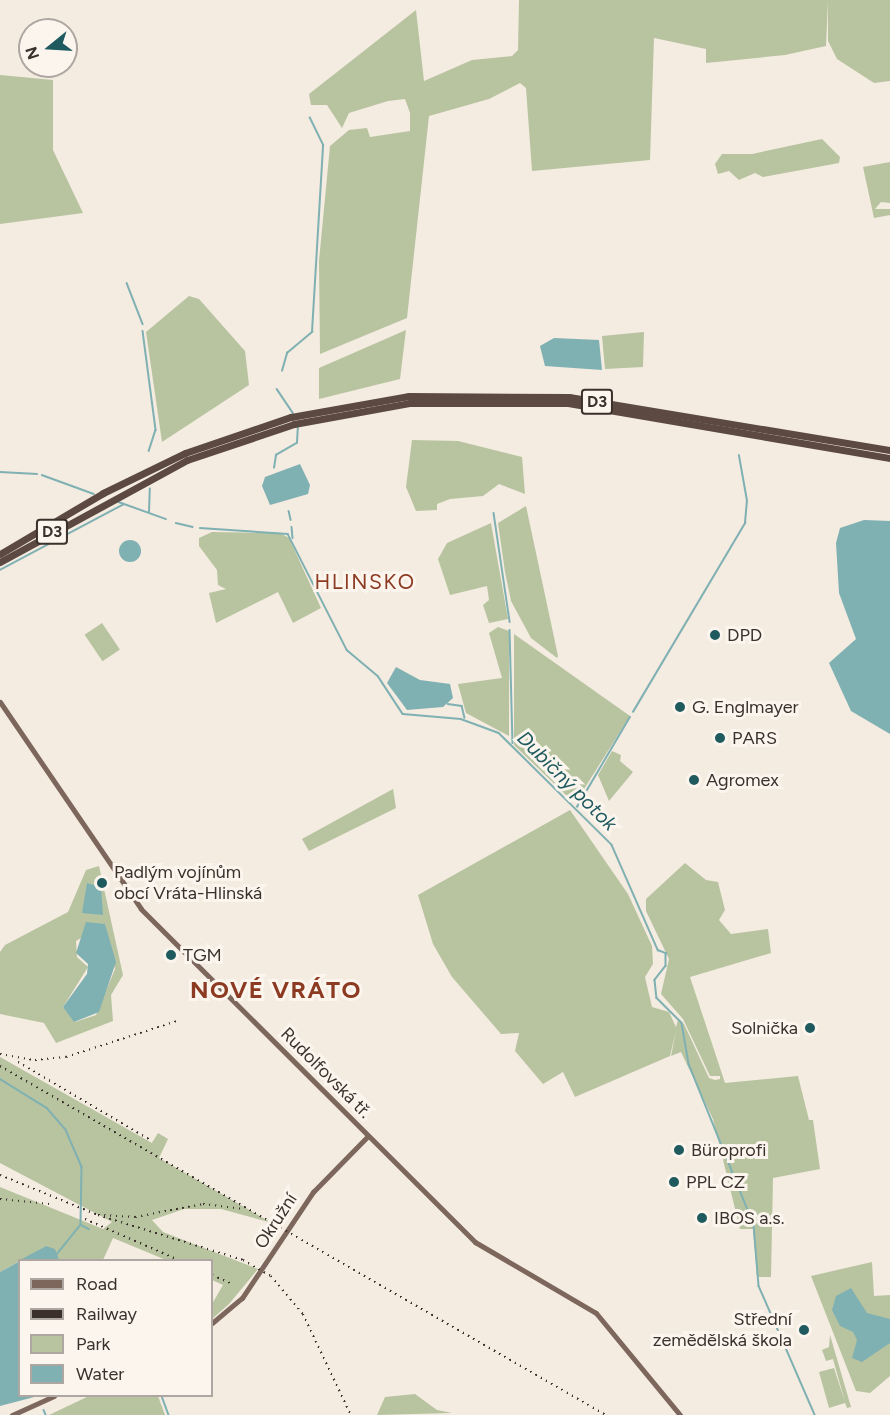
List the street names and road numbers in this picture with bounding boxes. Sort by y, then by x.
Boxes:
road number: D3 [580,389,614,415]
road number: D3 [36,519,68,545]
street label: Rudolfovská tř. [276,1023,376,1123]
street label: Okružní [250,1189,302,1253]

